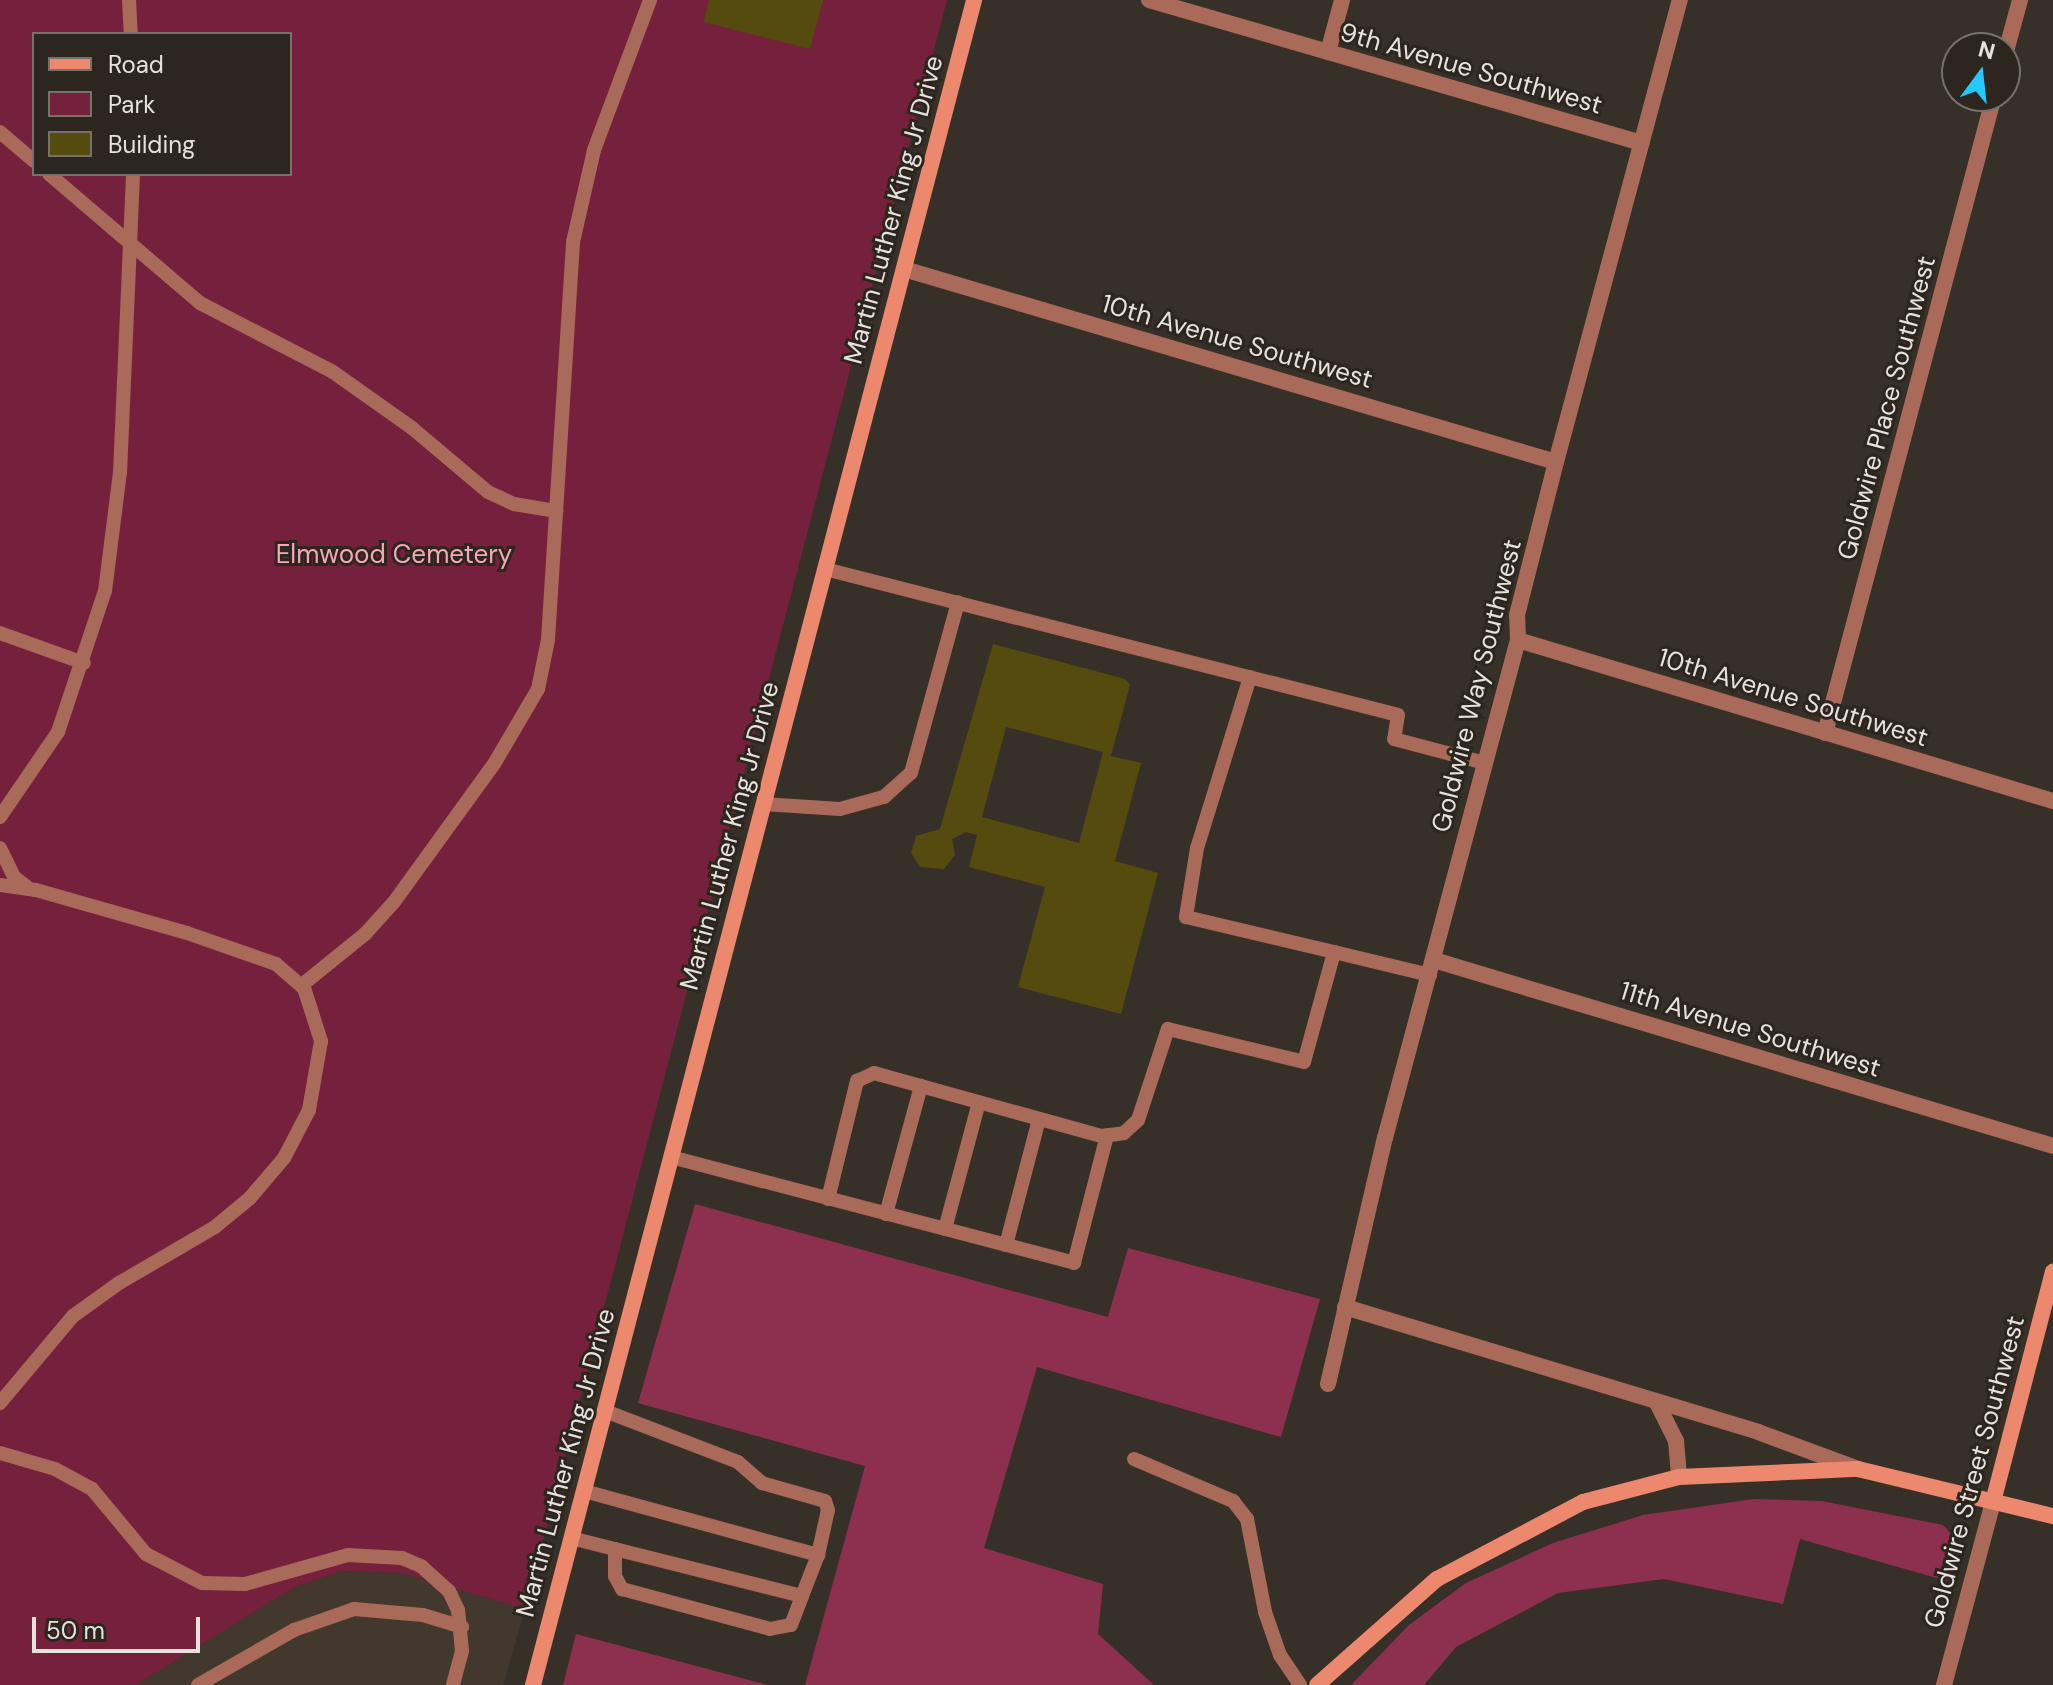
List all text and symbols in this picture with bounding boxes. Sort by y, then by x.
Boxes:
street label: 9th Avenue Southwest [1336,17,1606,121]
legend [32,32,292,176]
north arrow [1941,32,2021,112]
text: N [1975,34,1998,66]
text: Road [108,49,164,80]
street label: Martin Luther King Jr Drive [838,52,950,368]
text: Park [108,89,155,120]
text: Building [108,129,195,160]
street label: Goldwire Place Southwest [1831,253,1943,563]
street label: 10th Avenue Southwest [1098,288,1376,396]
street label: Goldwire Way Southwest [1426,536,1528,836]
park label: Elmwood Cemetery [276,539,512,571]
street label: 10th Avenue Southwest [1654,642,1932,754]
street label: Martin Luther King Jr Drive [674,678,786,994]
street label: 11th Avenue Southwest [1616,975,1884,1085]
street label: Martin Luther King Jr Drive [510,1305,622,1621]
street label: Goldwire Street Southwest [1918,1312,2032,1632]
scale bar [36,1601,204,1651]
text: 50 m [46,1615,105,1646]

